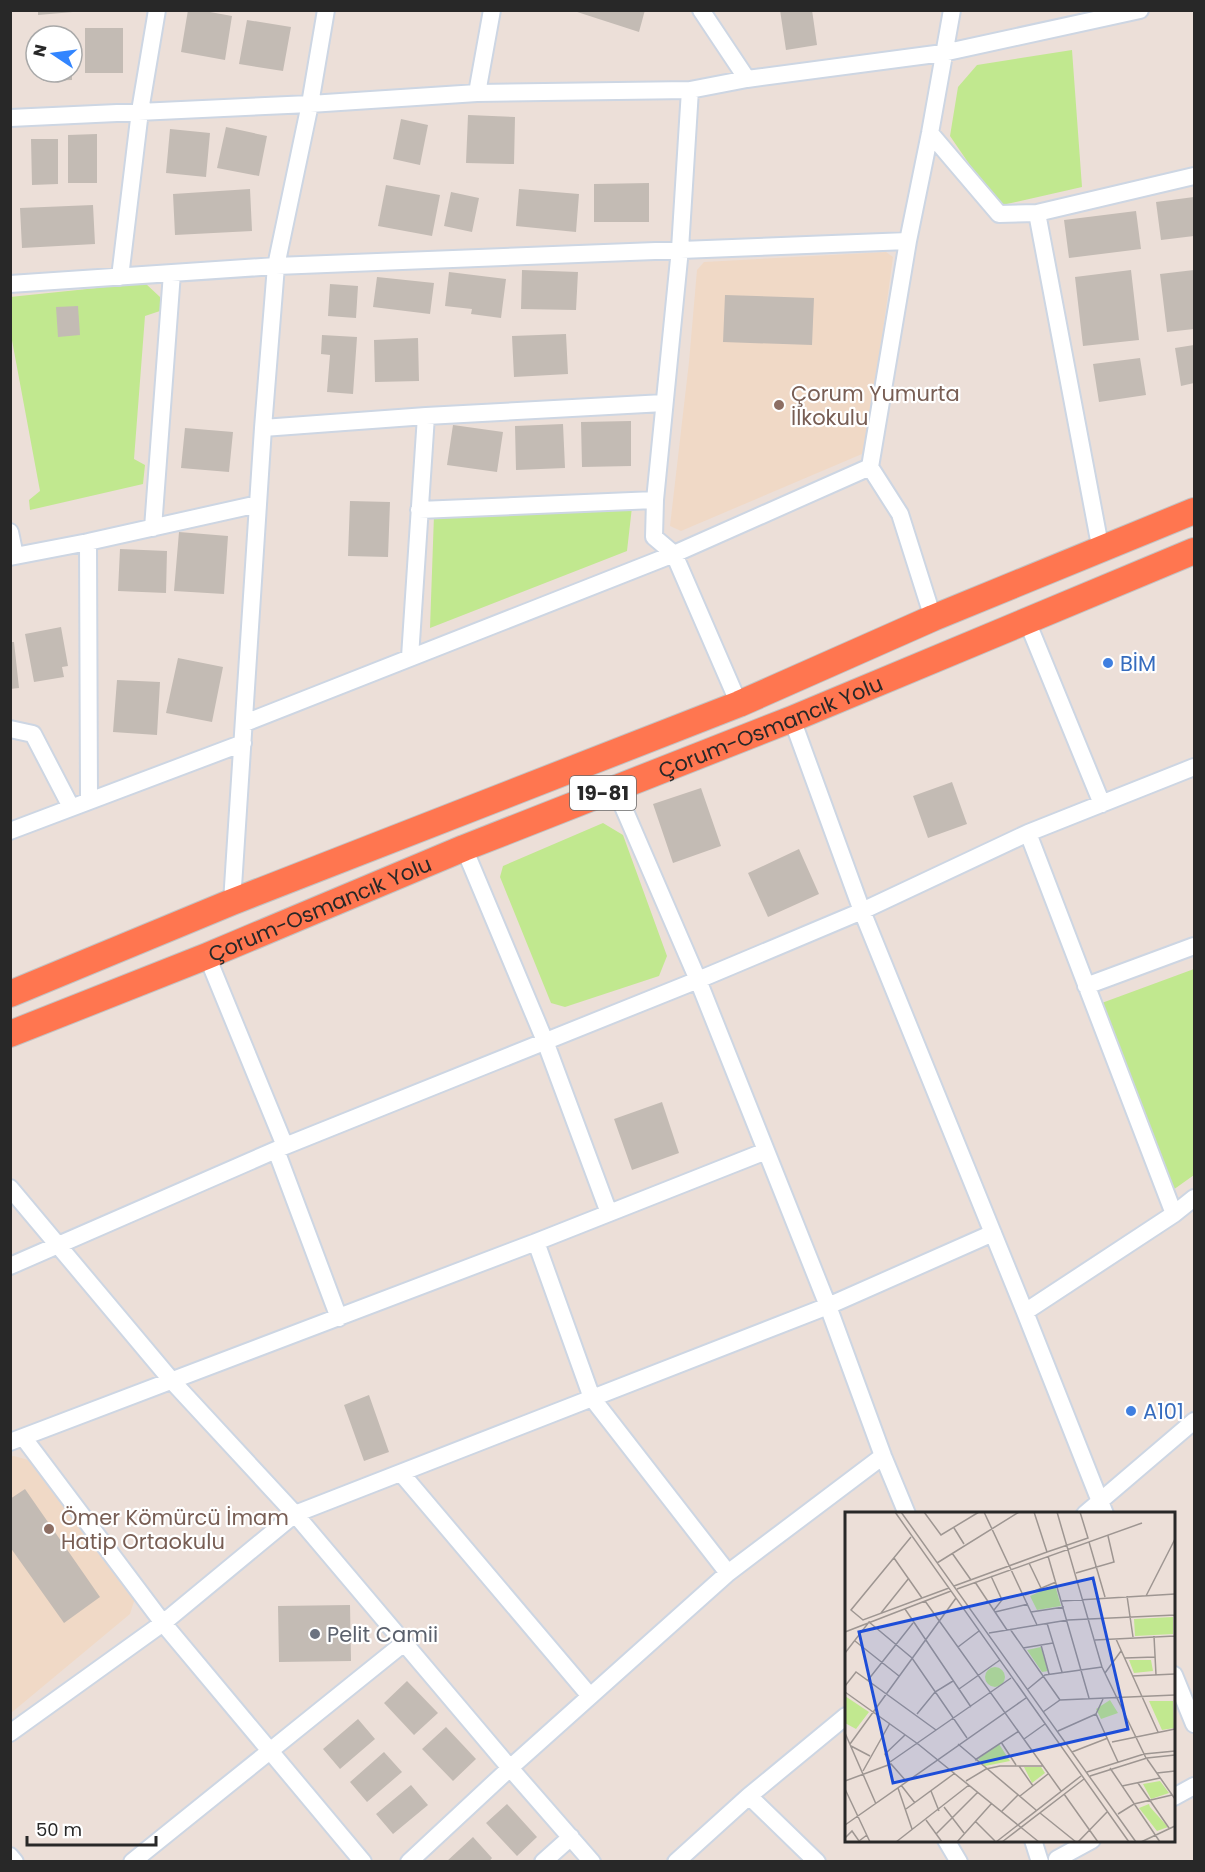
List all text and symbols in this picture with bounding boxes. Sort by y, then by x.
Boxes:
north arrow [24,24,84,84]
text: N [27,42,52,59]
place label: Çorum Yumurta İlkokulu [791,379,960,432]
marker: Çorum Yumurta İlkokulu [772,398,786,412]
place label: BİM [1120,649,1156,678]
marker: BİM [1101,656,1115,670]
street label: Çorum-Osmancık Yolu [654,668,887,785]
road number: 19-81 [570,776,636,810]
street label: Çorum-Osmancık Yolu [203,849,436,968]
place label: A101 [1143,1397,1184,1426]
marker: A101 [1124,1404,1138,1418]
place label: Ömer Kömürcü İmam Hatip Ortaokulu [61,1503,289,1556]
inset map [845,1512,1175,1842]
marker: Ömer Kömürcü İmam Hatip Ortaokulu [42,1522,56,1536]
place label: Pelit Camii [327,1620,438,1649]
marker: Pelit Camii [308,1627,322,1641]
scale bar [27,1809,156,1847]
text: 50 m [36,1817,82,1842]

